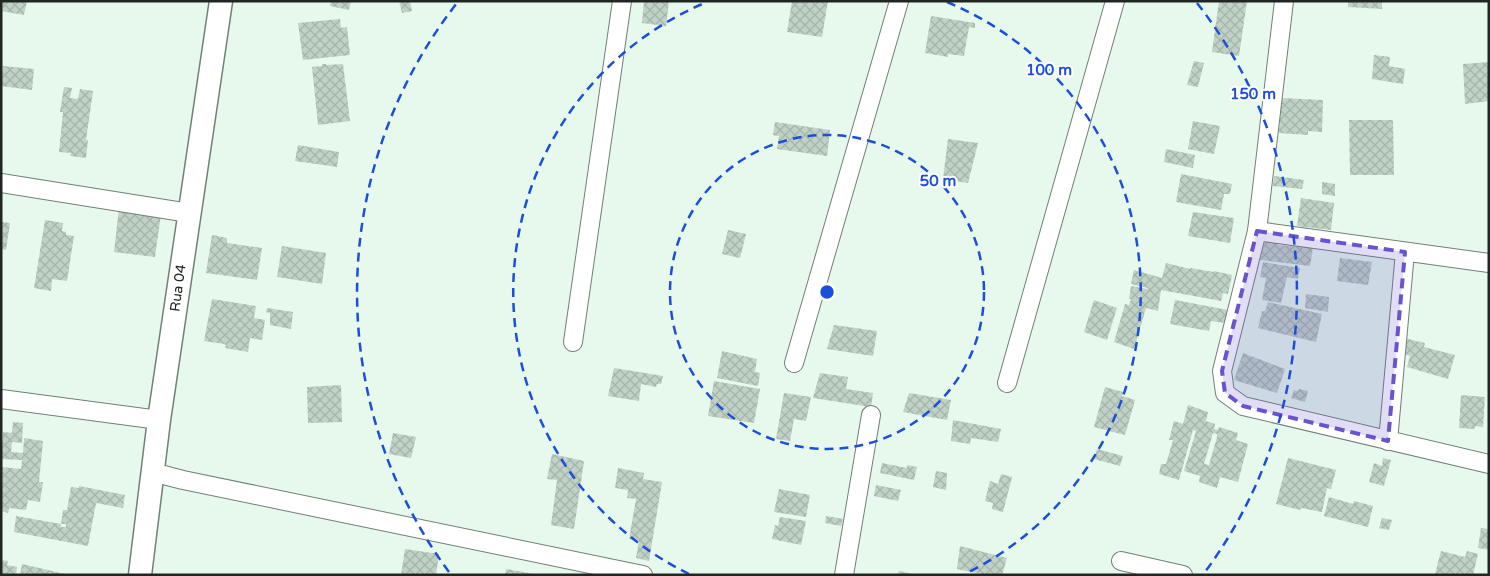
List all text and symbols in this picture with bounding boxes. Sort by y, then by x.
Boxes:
text: 100 m [1026,61,1072,79]
text: 150 m [1230,85,1276,103]
text: 50 m [920,172,956,190]
street label: Rua 04 [166,263,190,313]
centre of rings [818,283,836,301]

